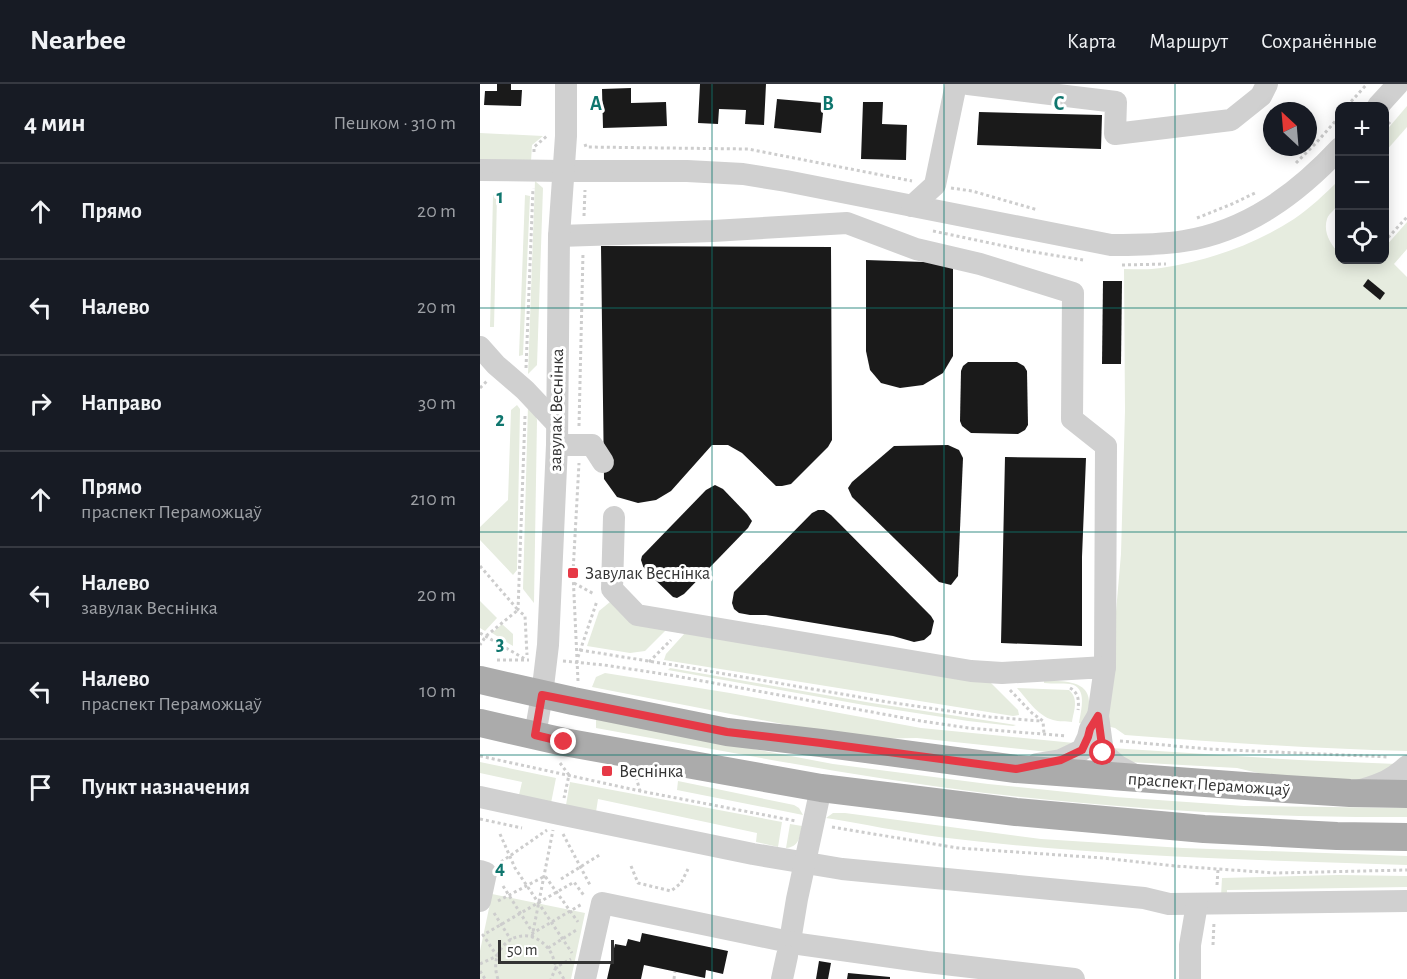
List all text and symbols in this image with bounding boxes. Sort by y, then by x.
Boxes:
text: Nearbee [30,27,126,55]
text: Карта [1067,31,1116,52]
text: Маршрут [1149,31,1228,52]
text: Сохранённые [1261,31,1377,52]
text: A [590,94,602,114]
text: B [822,94,834,114]
text: C [1054,94,1065,114]
north arrow [1263,102,1317,156]
map controls [1335,102,1389,264]
button: + [1335,102,1389,156]
text: 4 мин [24,110,86,136]
text: Пешком · 310 m [333,113,456,133]
button: − [1335,156,1389,210]
text: 1 [496,187,504,207]
icon: ahead [24,195,57,228]
text: Прямо [81,200,142,222]
text: 20 m [417,201,456,221]
button: locate [1335,210,1389,264]
icon: left [24,291,57,324]
text: Налево [81,296,150,318]
text: 20 m [417,297,456,317]
street label: завулак Веснінка [547,348,567,472]
icon: right [24,387,57,420]
text: Направо [81,392,162,414]
text: 30 m [418,393,456,413]
text: 2 [495,410,505,430]
text: Прямо [81,476,142,498]
icon: ahead [24,483,57,516]
text: 210 m [410,489,456,509]
text: праспект Пераможцаў [81,502,262,522]
place label: Завулак Веснінка [585,565,710,583]
marker: Завулак Веснінка [566,566,580,580]
text: Налево [81,572,150,594]
icon: left [24,579,57,612]
text: 20 m [417,585,456,605]
text: завулак Веснінка [81,598,218,618]
text: 3 [496,634,504,654]
text: Налево [81,668,150,690]
icon: left [24,675,57,708]
text: 10 m [419,681,456,701]
text: праспект Пераможцаў [81,694,262,714]
route end [550,728,576,754]
route start [1089,739,1115,765]
place label: Веснінка [619,763,684,781]
marker: Веснінка [600,764,614,778]
street label: праспект Пераможцаў [1127,770,1291,800]
icon: arrive [24,771,57,804]
text: Пункт назначения [81,776,250,798]
text: 4 [495,858,505,878]
scale bar [498,937,614,964]
text: 50 m [507,942,538,958]

